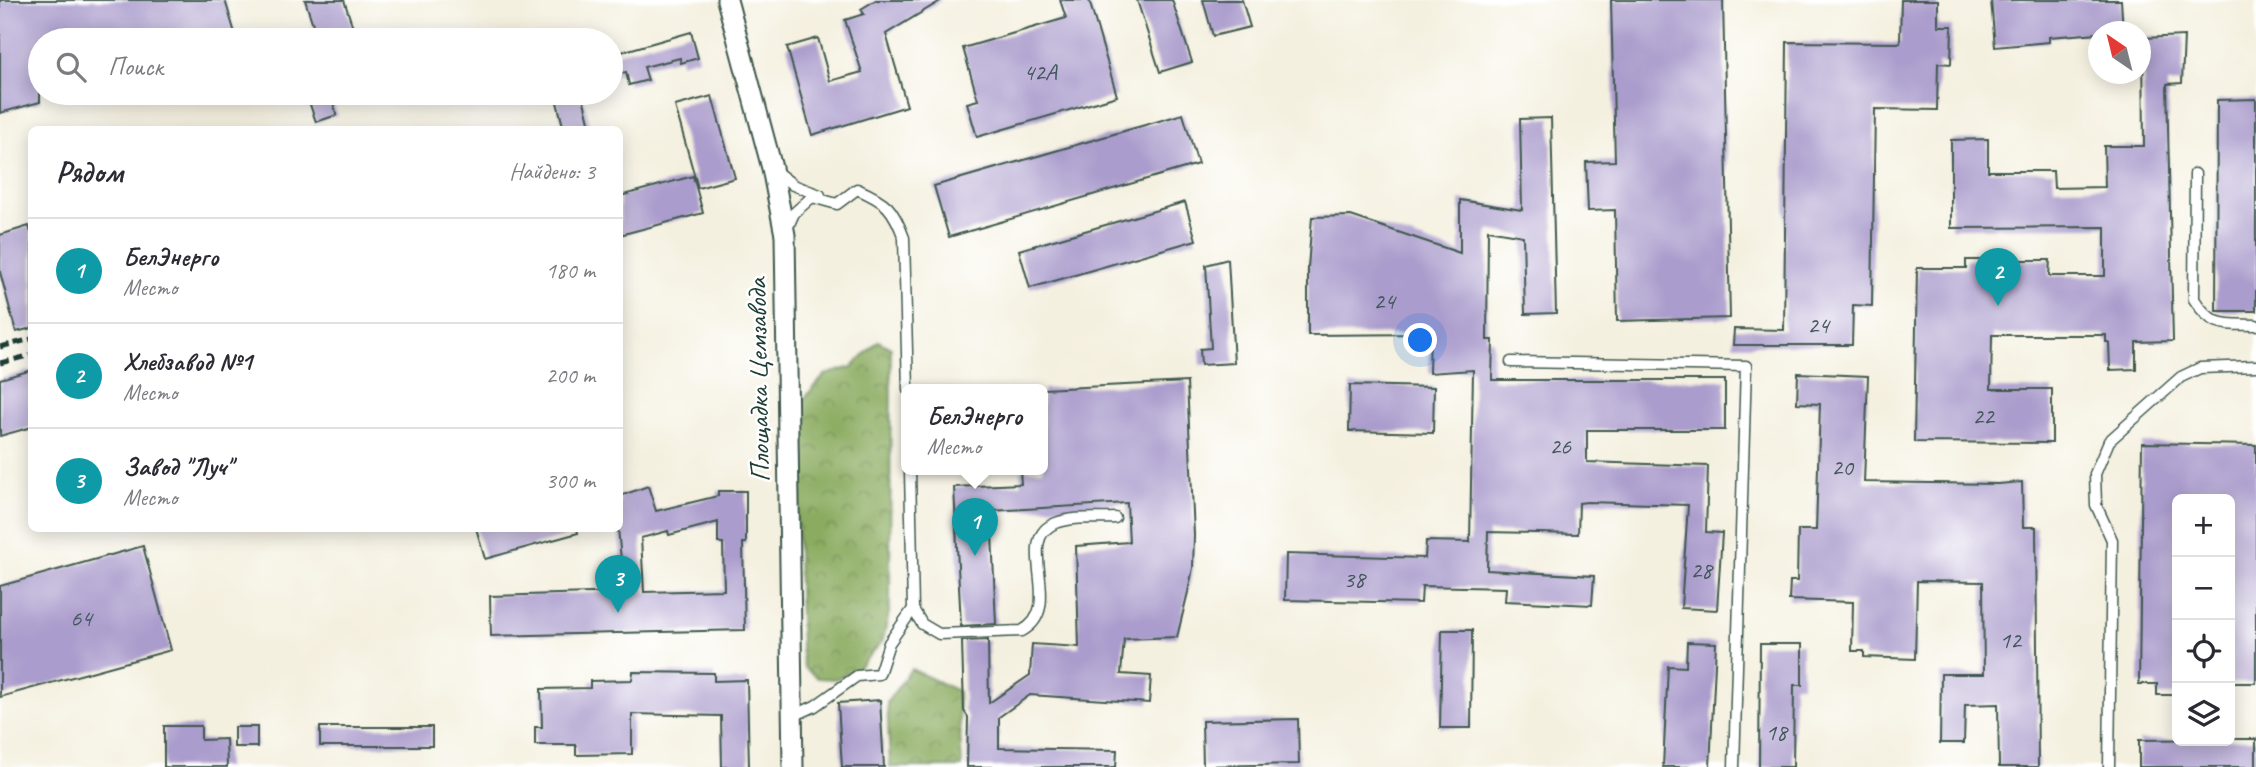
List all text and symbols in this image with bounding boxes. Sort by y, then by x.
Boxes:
north arrow [2088,21,2151,84]
search box [28,28,623,105]
icon: search [52,48,90,86]
text: Поиск [108,50,163,83]
house number: 42А [1023,57,1058,87]
text: Рядом [56,153,123,191]
text: Найдено: 3 [509,157,595,186]
text: БелЭнерго [123,240,219,273]
pin: 2 [1975,248,2021,306]
text: 1 [74,256,84,285]
text: 180 m [546,256,595,285]
text: Место [123,273,177,302]
street label: Площадка Цемзавода [739,276,777,482]
house number: 24 [1373,286,1397,316]
house number: 24 [1807,310,1831,340]
your location [1403,323,1437,357]
text: Хлебзавод №1 [123,345,252,378]
text: 2 [74,361,84,390]
text: 200 m [546,361,595,390]
text: Место [123,378,177,407]
popup [901,384,1048,475]
text: БелЭнерго [927,399,1022,432]
house number: 22 [1972,401,1996,431]
house number: 26 [1549,431,1572,461]
text: Место [927,432,981,461]
text: Завод "Луч" [123,450,232,483]
house number: 20 [1831,452,1855,482]
text: 3 [74,466,84,495]
text: 300 m [546,466,595,495]
text: Место [123,483,177,512]
map controls [2172,494,2235,746]
button: + [2172,494,2235,557]
pin: 1 [952,498,998,556]
pin: 3 [595,555,641,613]
house number: 28 [1690,555,1714,585]
button: − [2172,557,2235,620]
house number: 38 [1343,564,1367,594]
house number: 64 [70,603,94,633]
button: locate [2172,620,2235,683]
house number: 12 [1999,625,2023,655]
button: layers [2172,683,2235,746]
house number: 18 [1765,717,1789,747]

